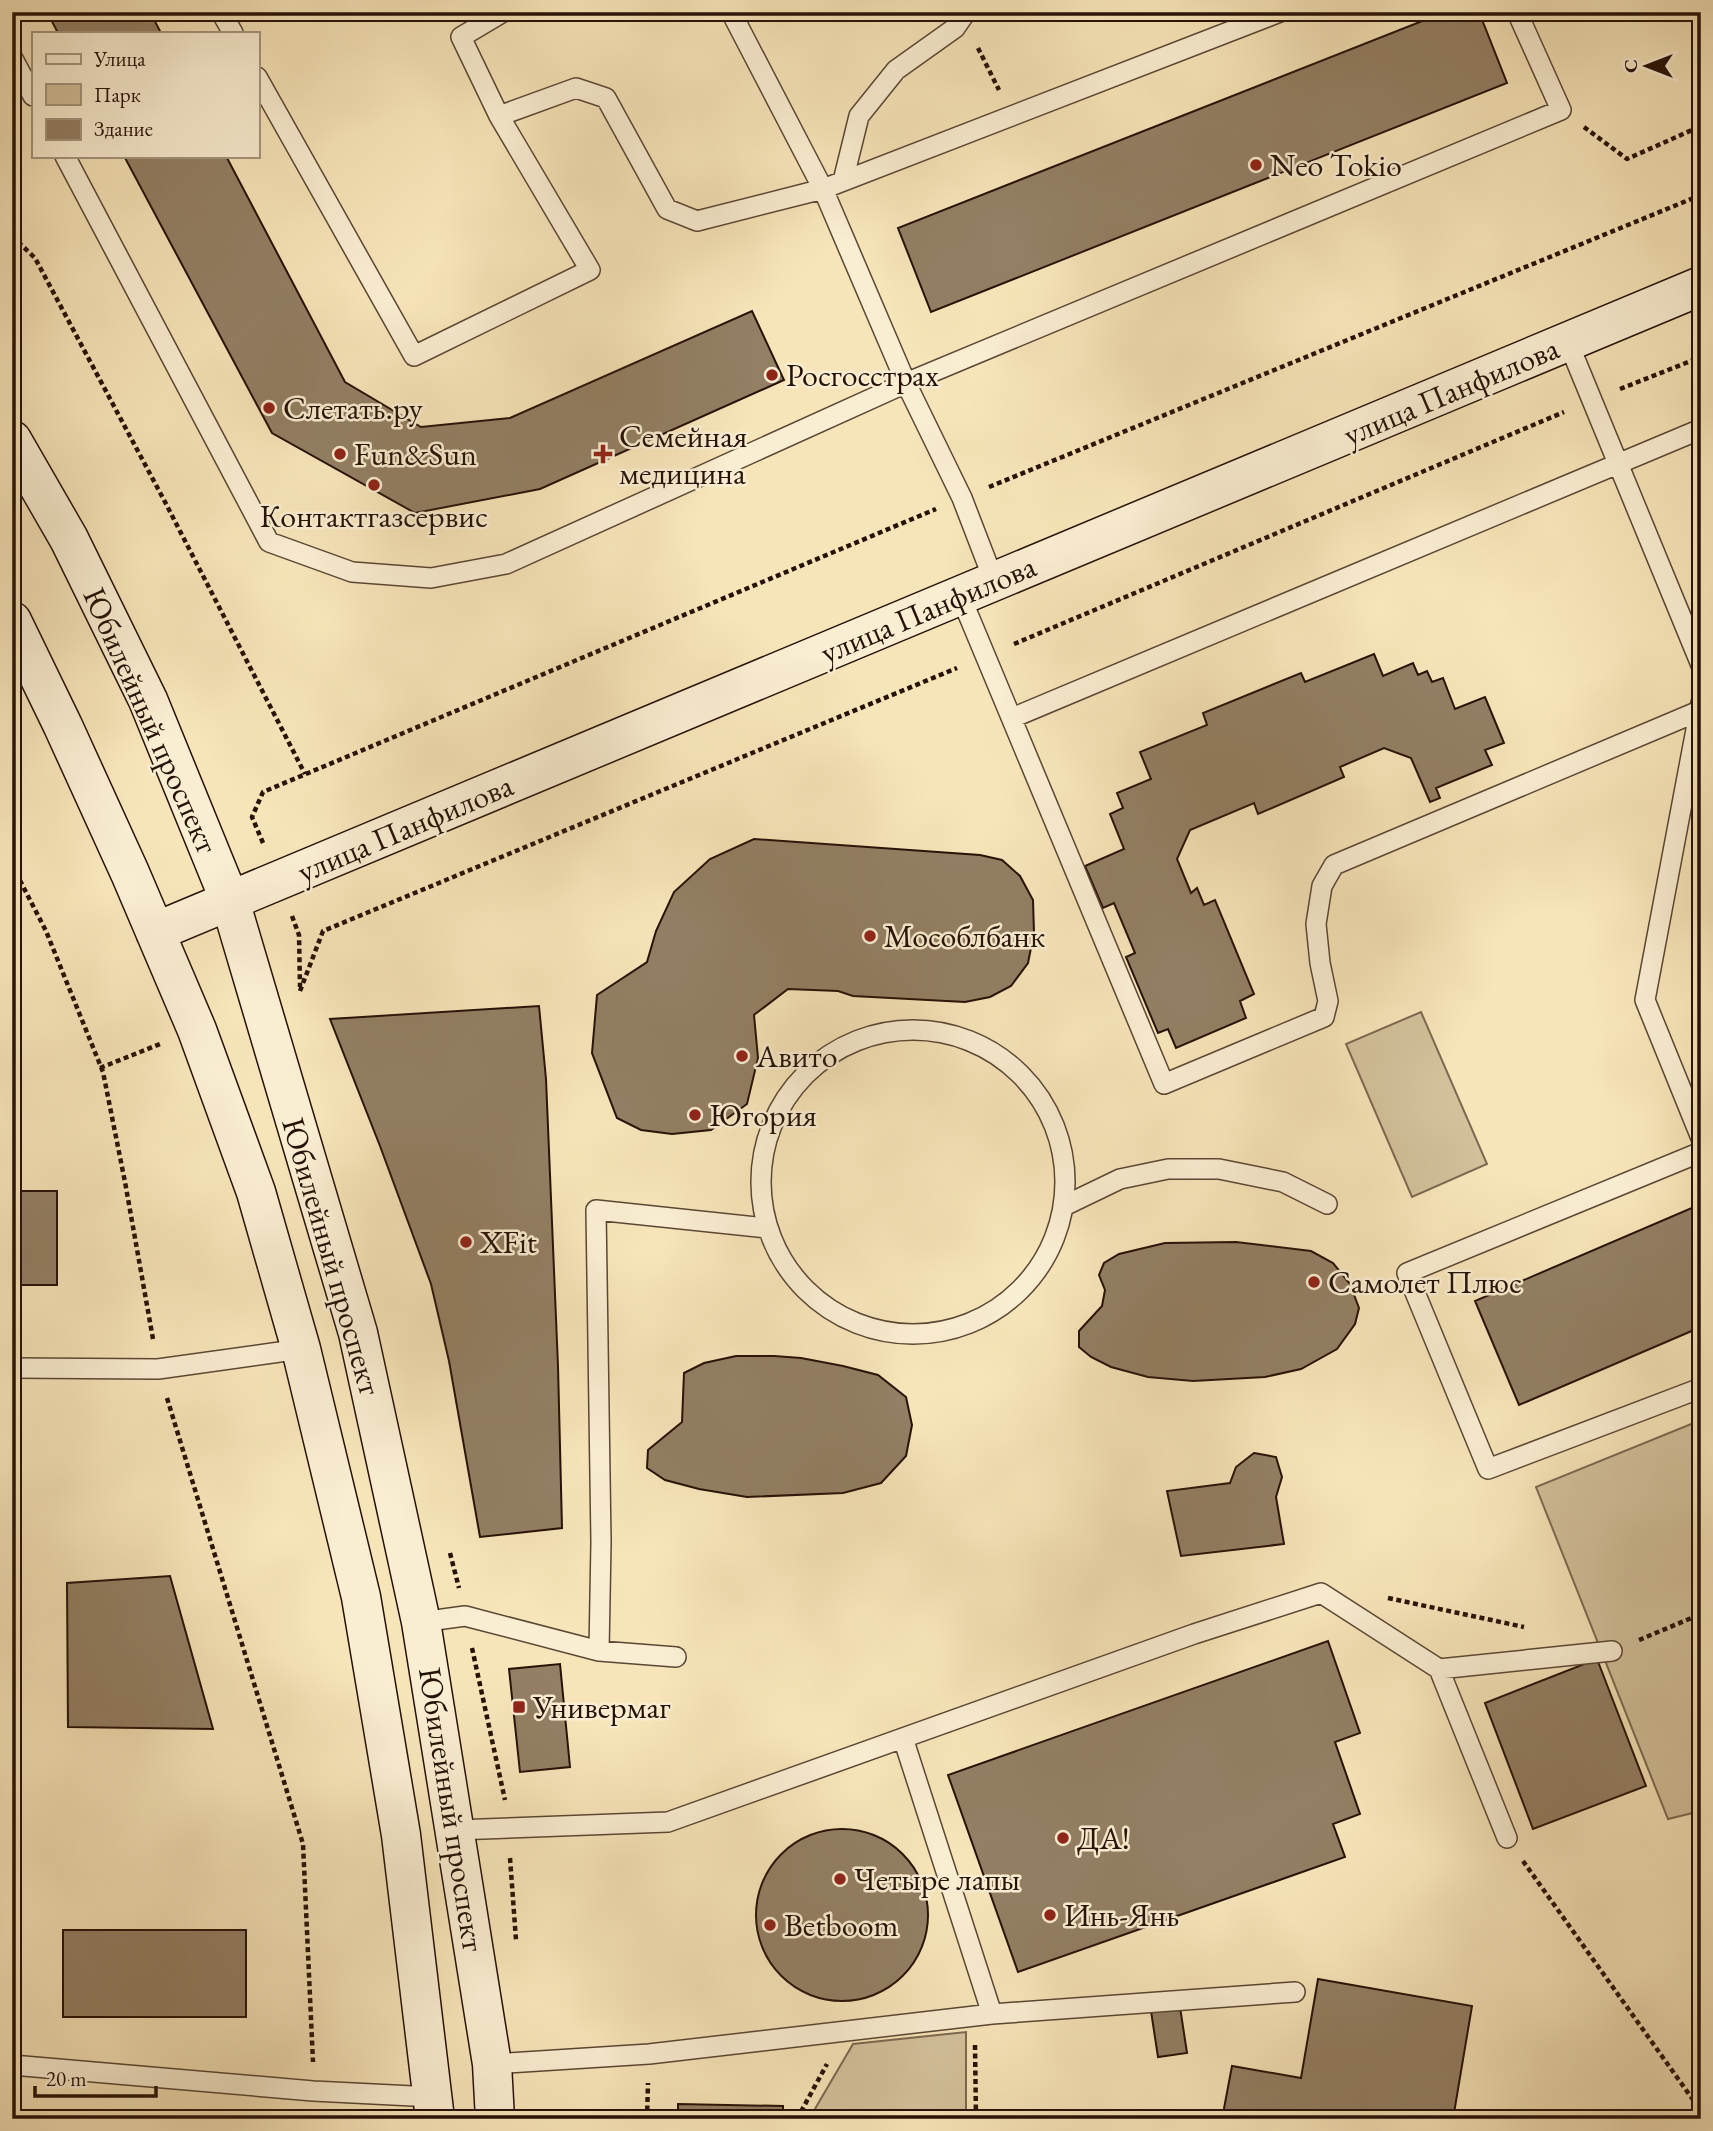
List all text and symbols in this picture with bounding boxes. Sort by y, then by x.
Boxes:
legend [32,32,259,158]
north arrow [1612,32,1682,102]
text: Улица [93,45,146,72]
text: С [1618,59,1643,73]
text: Парк [94,81,141,108]
text: Здание [94,115,153,142]
place label: Neo Tokio [1270,144,1402,186]
marker: Neo Tokio [1248,157,1264,173]
street label: улица Панфилова [1337,327,1565,455]
place label: Росгосстрах [786,354,939,396]
marker: Росгосстрах [764,367,780,383]
place label: Слетать.ру [283,387,424,429]
marker: Слетать.ру [261,400,277,416]
place label: Семейная медицина [619,415,747,494]
place label: Fun&Sun [354,433,477,475]
marker: Семейная медицина [593,444,613,464]
marker: Fun&Sun [332,446,348,462]
marker: Контактгазсервис [366,477,382,493]
place label: Контактгазсервис [260,495,488,537]
street label: улица Панфилова [814,545,1042,673]
street label: Юбилейный проспект [73,580,229,860]
street label: улица Панфилова [291,764,519,892]
place label: Мособлбанк [884,915,1045,957]
marker: Мособлбанк [862,928,878,944]
place label: Авито [755,1035,838,1077]
marker: Авито [734,1048,750,1064]
place label: Югория [709,1094,817,1136]
marker: Югория [687,1107,703,1123]
street label: Юбилейный проспект [272,1112,392,1400]
place label: XFit [479,1221,537,1263]
marker: XFit [458,1234,474,1250]
place label: Самолет Плюс [1328,1261,1522,1303]
marker: Самолет Плюс [1306,1274,1322,1290]
street label: Юбилейный проспект [409,1664,495,1954]
place label: Универмаг [532,1686,671,1728]
marker: Универмаг [511,1699,527,1715]
place label: ДА! [1077,1817,1130,1859]
marker: ДА! [1055,1830,1071,1846]
place label: Четыре лапы [854,1858,1020,1900]
marker: Четыре лапы [832,1871,848,1887]
place label: Инь-Янь [1064,1894,1179,1936]
place label: Betboom [784,1904,898,1946]
marker: Инь-Янь [1042,1907,1058,1923]
marker: Betboom [762,1917,778,1933]
scale bar [35,2054,156,2098]
text: 20 m [46,2065,87,2092]

